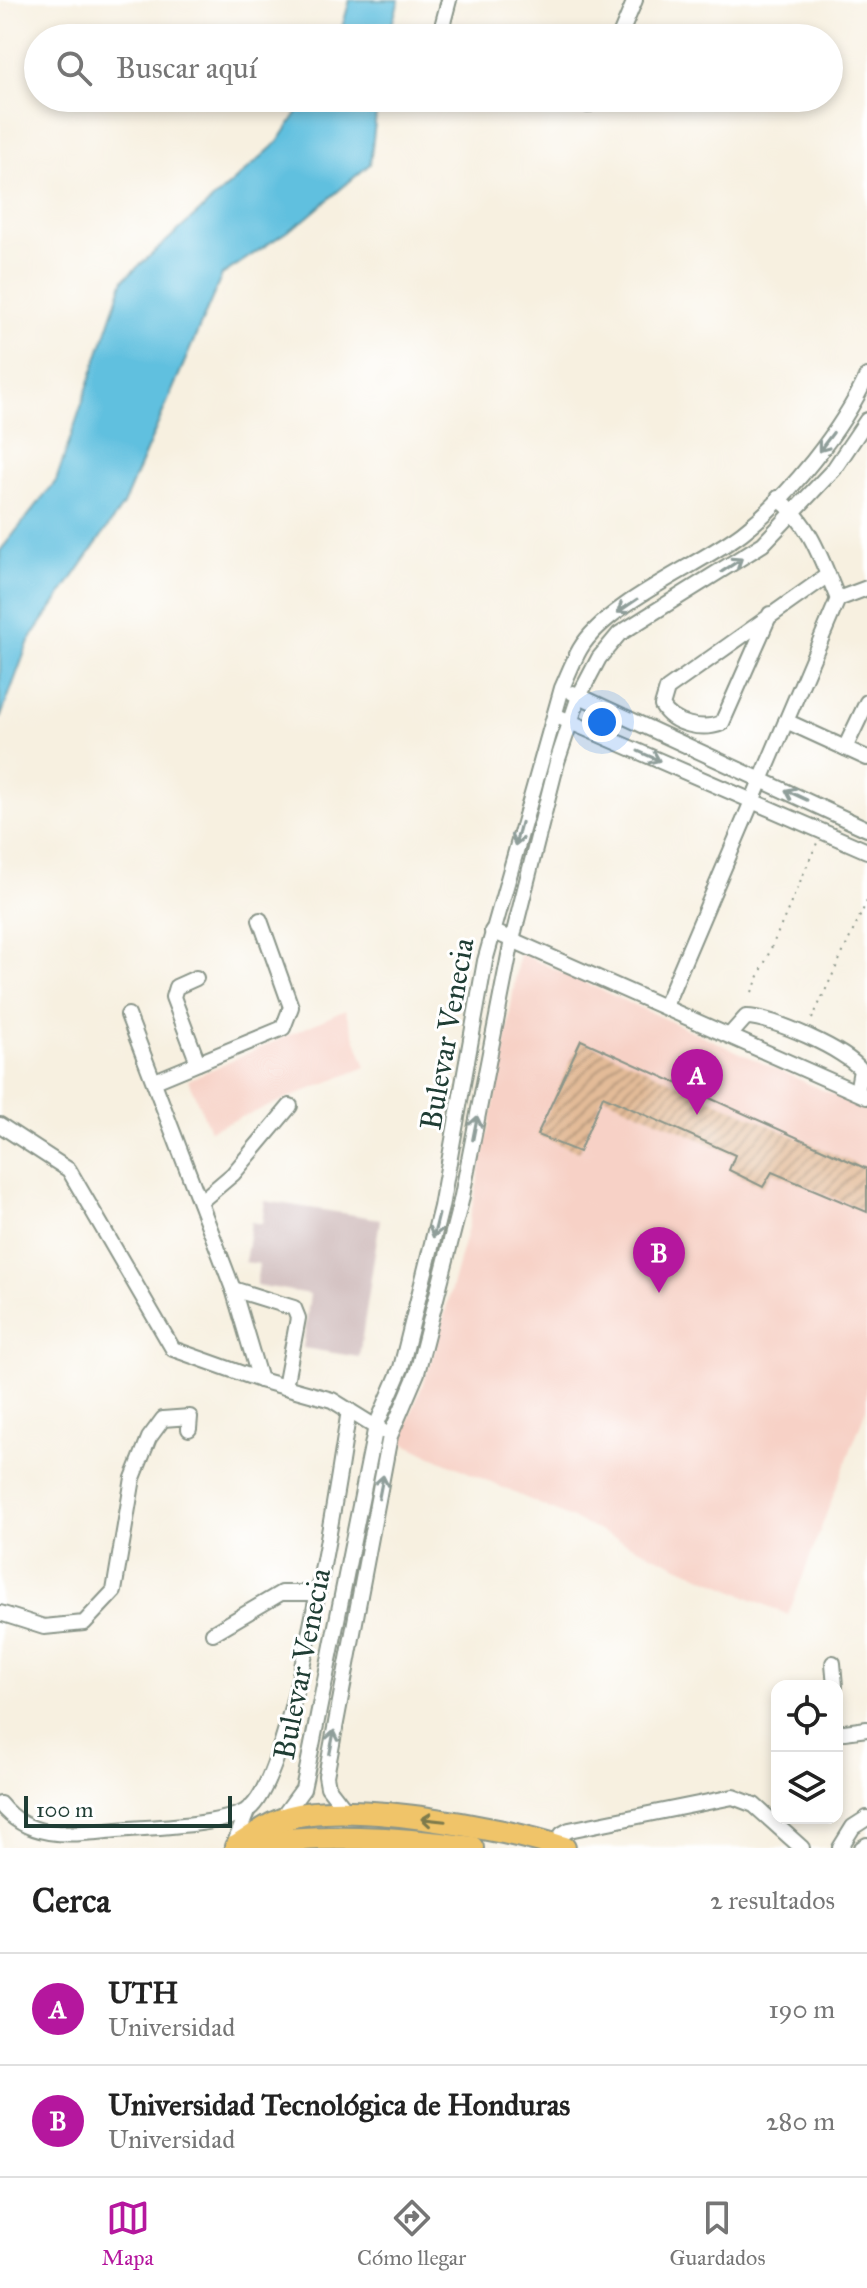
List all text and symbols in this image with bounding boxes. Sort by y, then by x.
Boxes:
search box [24,24,843,112]
icon: search [52,46,96,90]
text: Buscar aquí [116,50,257,86]
one-way arrow [817,431,834,452]
one-way arrow [720,556,743,572]
one-way arrow [617,598,639,614]
your location [582,702,622,742]
one-way arrow [637,749,661,764]
one-way arrow [785,787,809,802]
one-way arrow [510,821,525,847]
street label: Bulevar Venecia [412,935,482,1133]
pin: A [671,1049,723,1115]
one-way arrow [469,1116,484,1141]
one-way arrow [428,1212,443,1238]
pin: B [633,1227,685,1293]
one-way arrow [374,1475,389,1500]
street label: Bulevar Venecia [266,1565,338,1763]
map controls [771,1680,843,1824]
button: locate [771,1680,843,1752]
one-way arrow [326,1730,341,1756]
button: layers [771,1752,843,1824]
scale bar [24,1792,232,1828]
text: 100 m [36,1796,93,1823]
one-way arrow [420,1813,447,1828]
text: Cerca [32,1880,111,1921]
text: 2 resultados [710,1884,835,1916]
text: UTH [108,1975,178,2011]
text: A [49,1993,67,2025]
text: 190 m [768,1993,835,2025]
text: Universidad [108,2011,235,2043]
text: Universidad Tecnológica de Honduras [108,2087,570,2123]
text: B [49,2105,67,2137]
text: 280 m [766,2105,835,2137]
text: Universidad [108,2123,235,2155]
tab: Mapa [102,2196,154,2271]
tab: Cómo llegar [357,2196,466,2271]
tab: Guardados [670,2196,765,2271]

